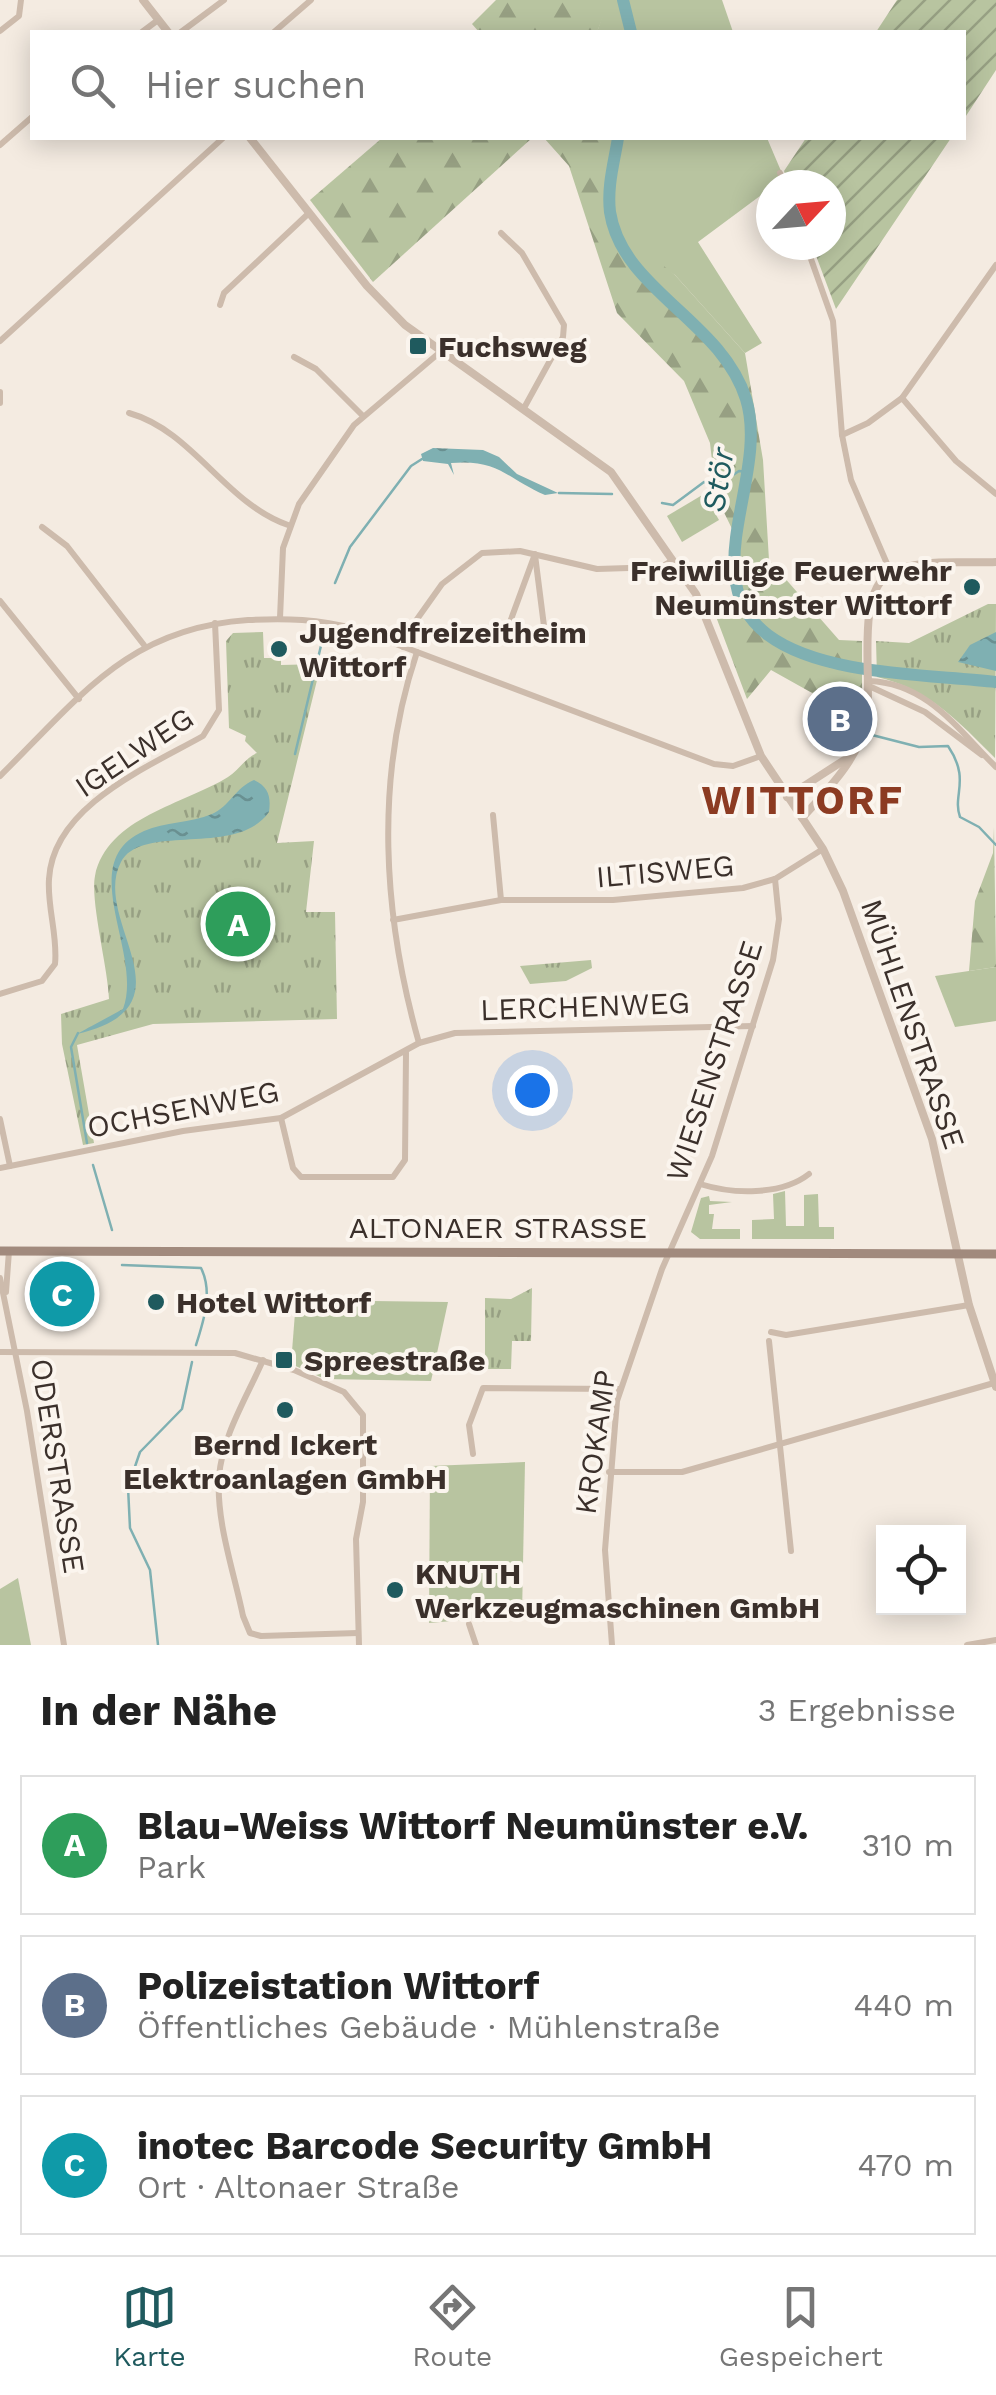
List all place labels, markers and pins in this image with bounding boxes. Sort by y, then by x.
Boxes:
place label: Fuchsweg [438,329,587,364]
marker: Fuchsweg [407,335,429,357]
place label: Freiwillige Feuerwehr Neumünster Wittorf [630,553,953,622]
marker: Freiwillige Feuerwehr Neumünster Wittorf [961,576,983,598]
place label: Jugendfreizeitheim Wittorf [299,615,587,684]
marker: Jugendfreizeitheim Wittorf [268,638,290,660]
pin: B [808,682,872,756]
pin: A [206,886,270,962]
pin: C [30,1256,94,1332]
place label: Hotel Wittorf [176,1285,372,1320]
marker: Hotel Wittorf [145,1291,167,1313]
place label: Spreestraße [304,1343,486,1378]
marker: Spreestraße [273,1349,295,1371]
marker: Bernd Ickert Elektroanlagen GmbH [274,1399,296,1421]
place label: Bernd Ickert Elektroanlagen GmbH [123,1427,447,1496]
place label: KNUTH Werkzeugmaschinen GmbH [415,1556,820,1625]
marker: KNUTH Werkzeugmaschinen GmbH [384,1579,406,1601]

